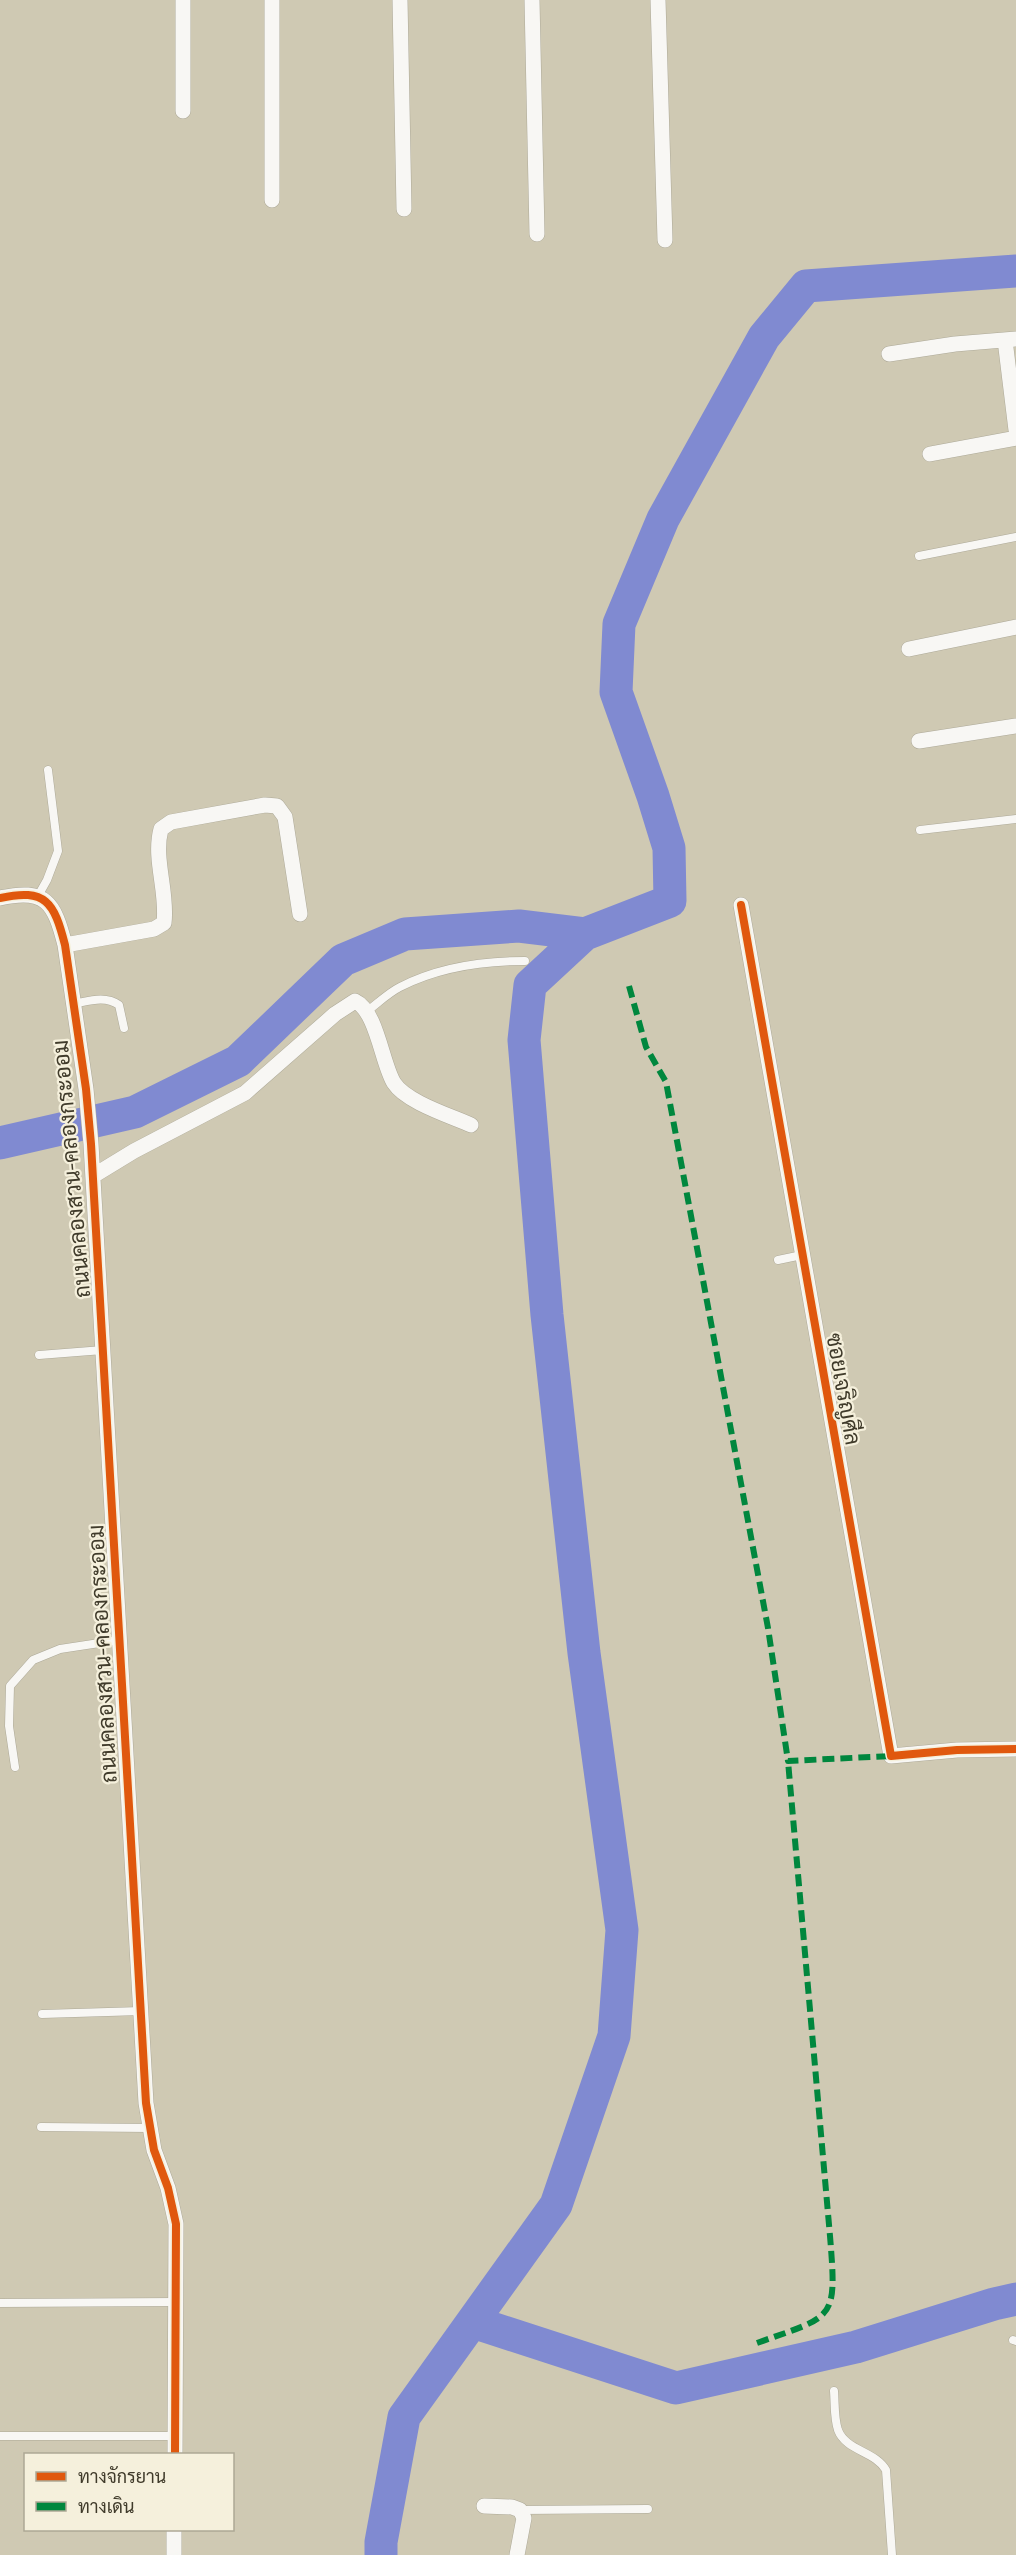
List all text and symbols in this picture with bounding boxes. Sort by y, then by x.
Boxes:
street label: ถนนคลองสวน-คลองกระออม [48,1039,96,1299]
street label: ซอยเจริญศีล [820,1331,867,1447]
street label: ถนนคลองสวน-คลองกระออม [83,1524,123,1784]
legend [24,2453,234,2531]
text: ทางจักรยาน [78,2466,166,2488]
text: ทางเดิน [78,2496,134,2518]

